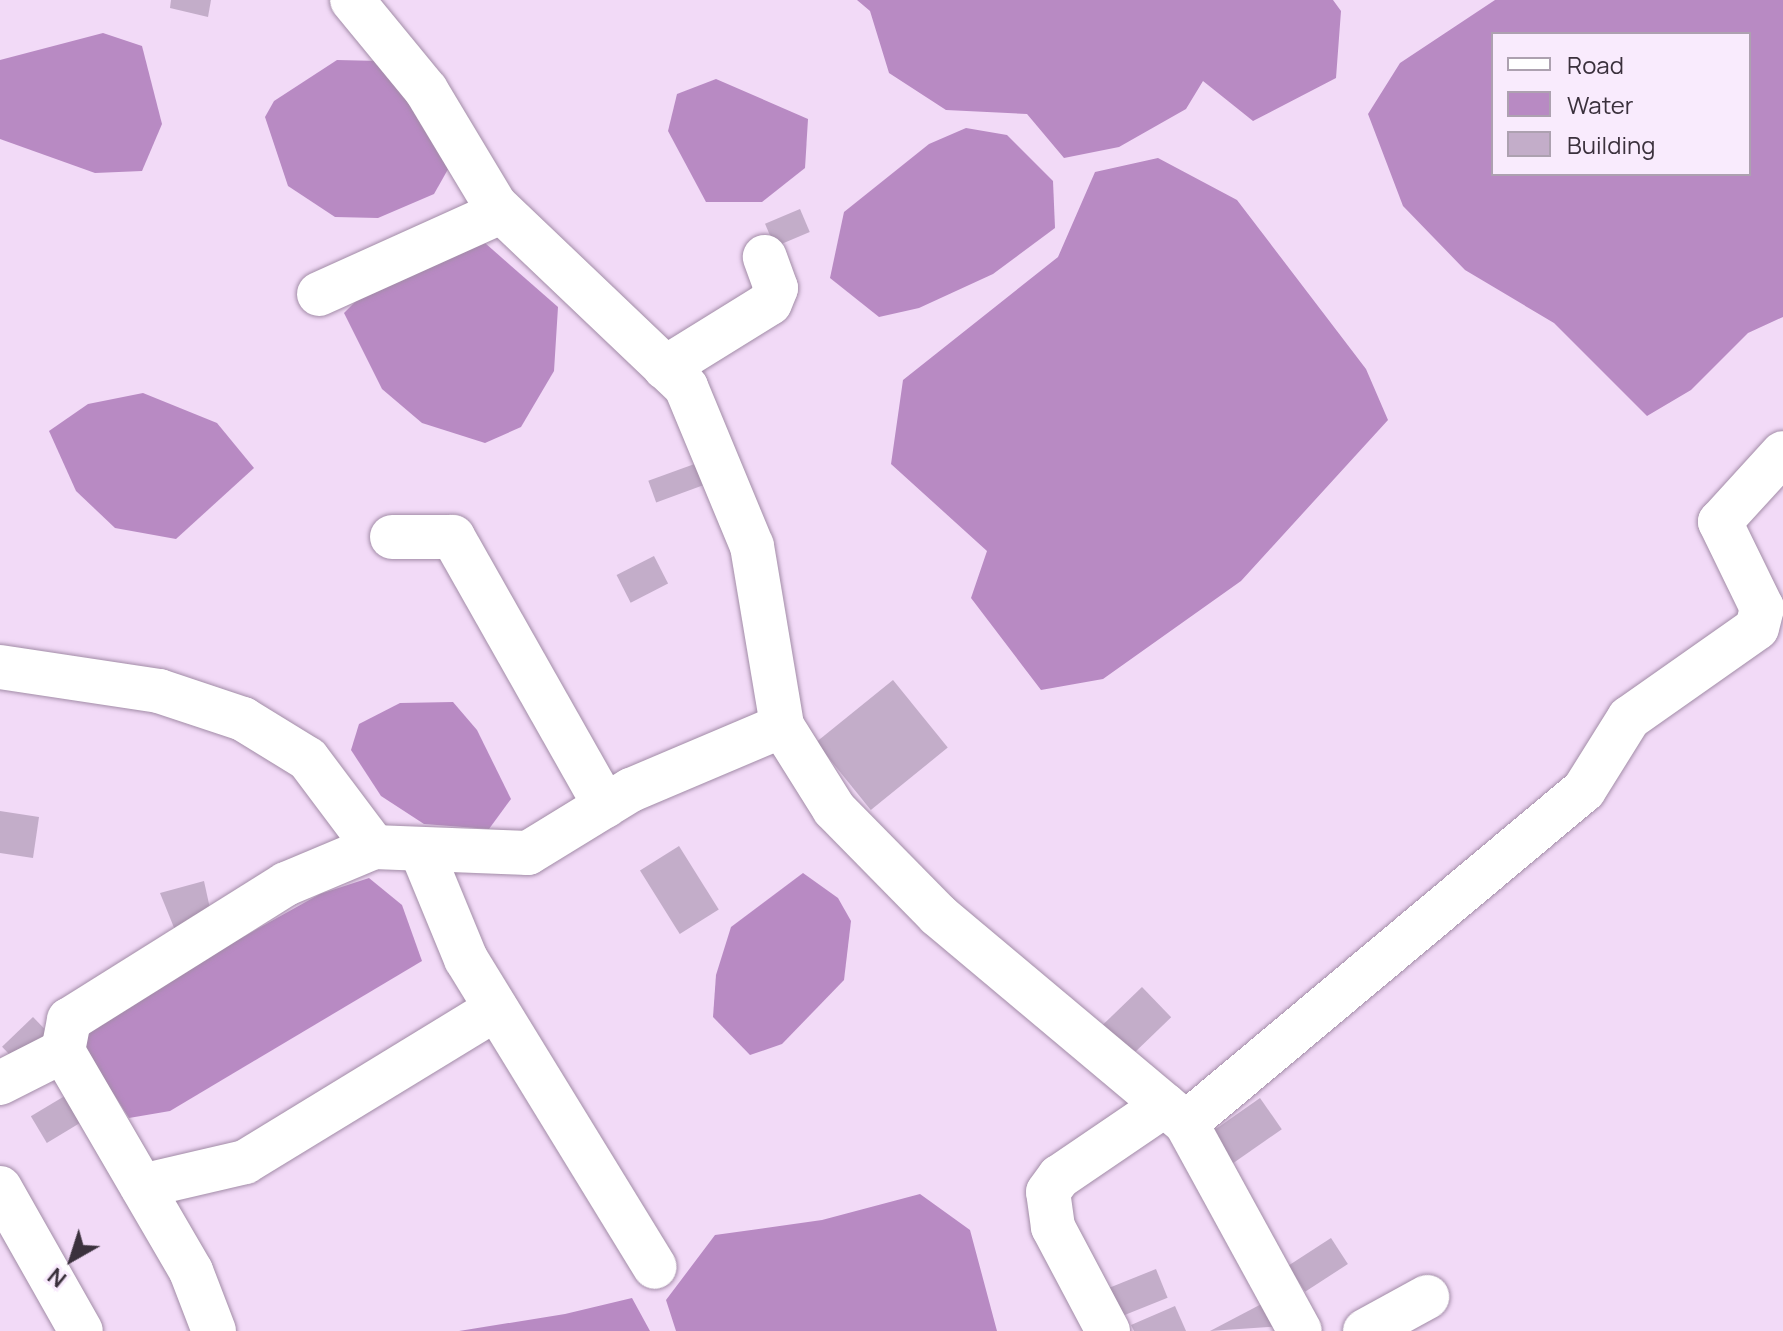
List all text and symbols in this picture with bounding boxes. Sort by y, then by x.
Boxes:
legend [1491,32,1751,176]
text: Road [1567,48,1624,81]
text: Water [1567,88,1634,121]
text: Building [1567,128,1655,161]
north arrow [32,1219,112,1299]
text: N [41,1261,72,1294]

